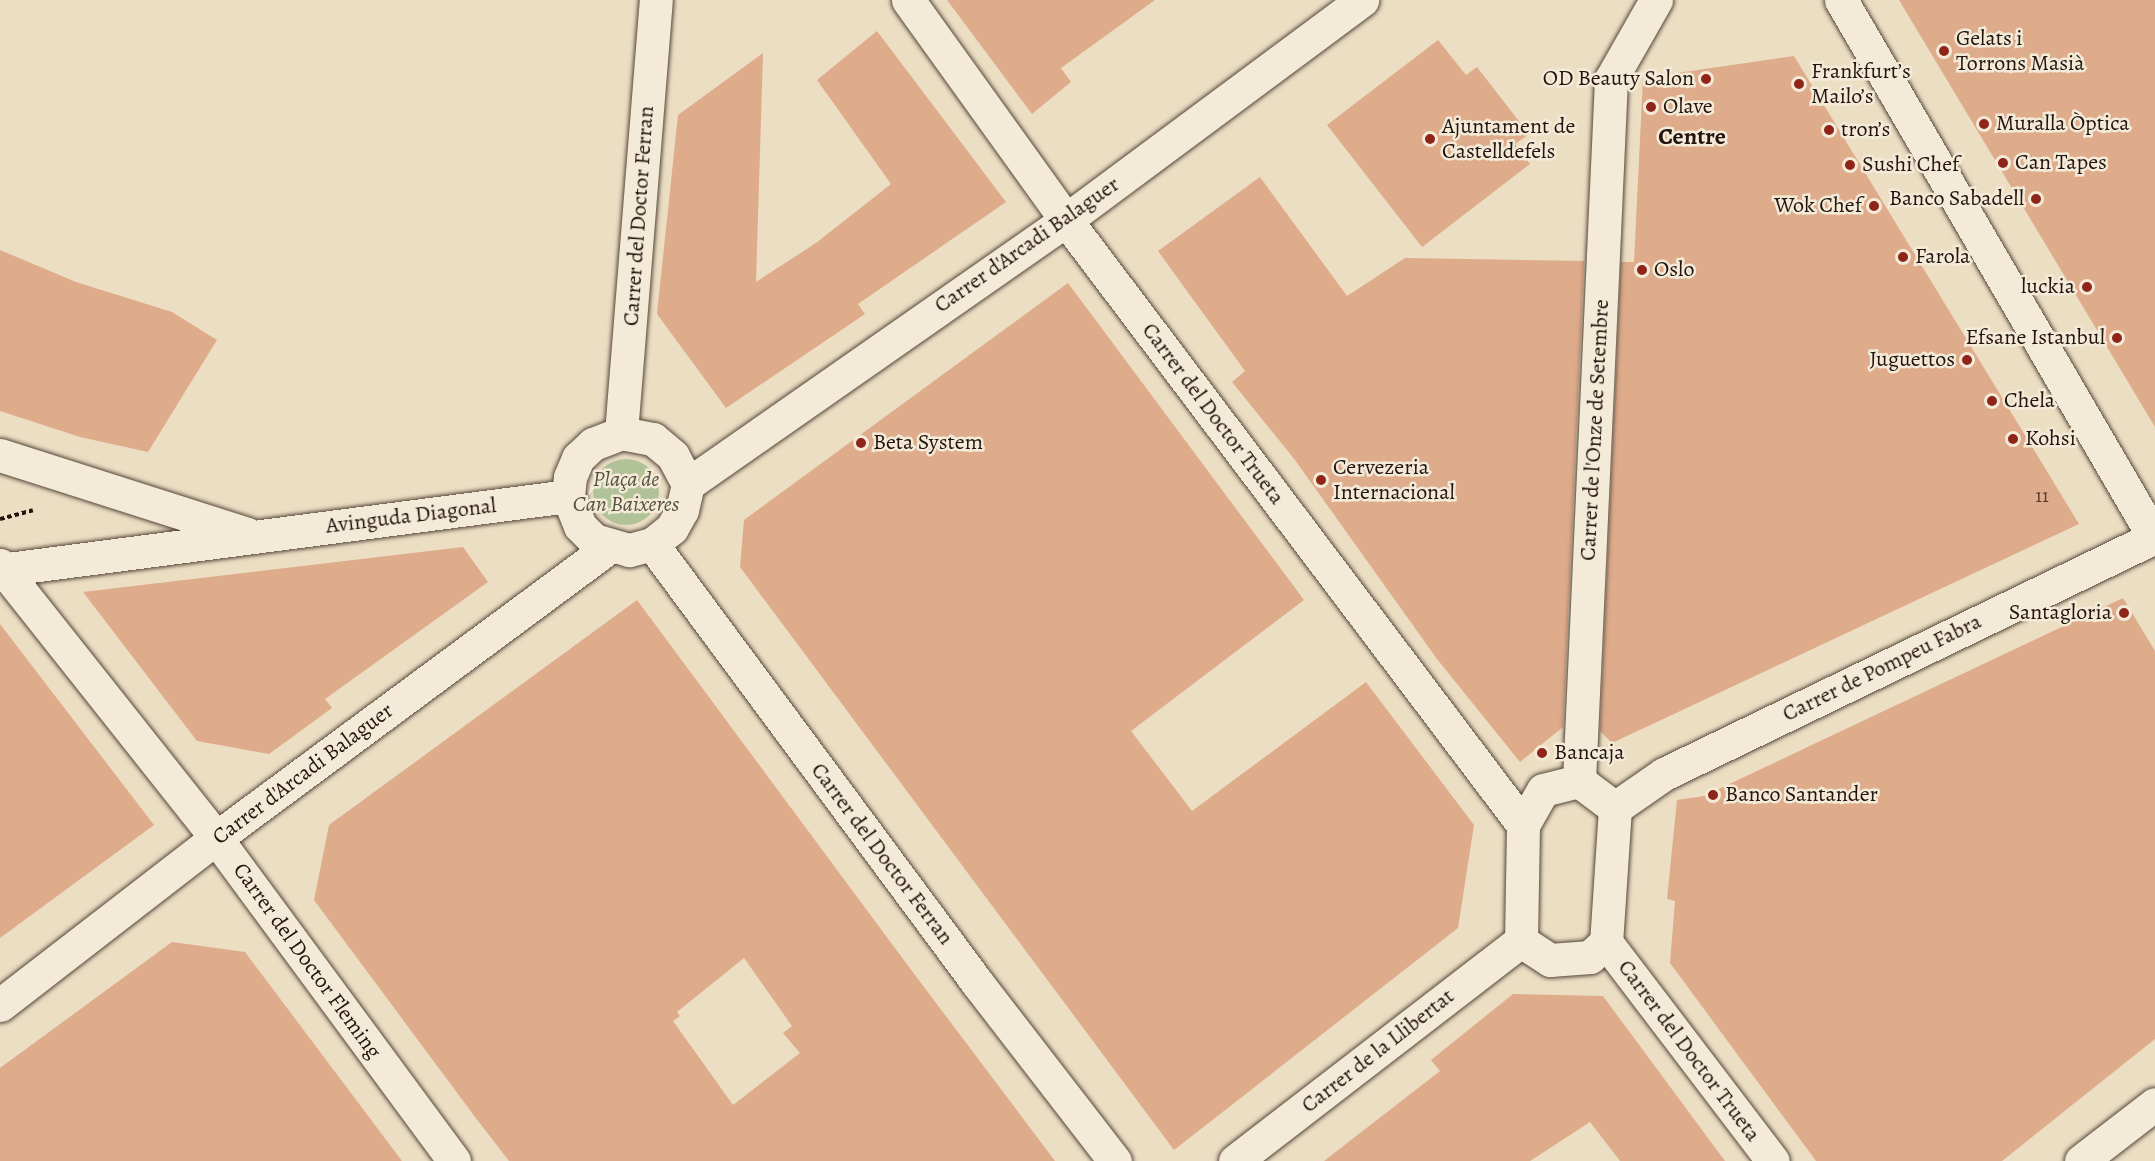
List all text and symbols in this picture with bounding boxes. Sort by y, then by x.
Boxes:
place label: Gelats i Torrons Masià [1956,25,2084,76]
marker: Gelats i Torrons Masià [1937,44,1951,58]
place label: Frankfurt’s Mailo’s [1811,58,1911,110]
place label: OD Beauty Salon [1543,66,1694,92]
marker: OD Beauty Salon [1699,72,1713,86]
marker: Frankfurt’s Mailo’s [1792,77,1806,91]
place label: Olave [1663,94,1713,120]
marker: Olave [1644,100,1658,114]
street label: Carrer del Doctor Ferran [618,105,660,327]
place label: Muralla Òptica [1996,111,2130,137]
place label: Ajuntament de Castelldefels [1442,113,1575,164]
place label: tron’s [1841,117,1890,143]
marker: Muralla Òptica [1977,117,1991,131]
district label: Centre [1658,123,1726,151]
marker: tron’s [1822,123,1836,137]
marker: Ajuntament de Castelldefels [1423,132,1437,146]
place label: Can Tapes [2015,150,2107,176]
place label: Sushi Chef [1862,152,1959,178]
marker: Can Tapes [1996,156,2010,170]
marker: Sushi Chef [1843,158,1857,172]
street label: Carrer d'Arcadi Balaguer [930,171,1124,319]
place label: Banco Sabadell [1889,186,2024,212]
marker: Banco Sabadell [2029,192,2043,206]
place label: Wok Chef [1774,193,1862,219]
marker: Wok Chef [1867,199,1881,213]
place label: Farola [1915,244,1970,270]
marker: Farola [1896,250,1910,264]
place label: Oslo [1654,257,1694,283]
marker: Oslo [1635,263,1649,277]
place label: luckia [2021,274,2075,300]
marker: luckia [2080,280,2094,294]
street label: Carrer de l'Onze de Setembre [1575,299,1615,561]
street label: Carrer del Doctor Trueta [1136,318,1290,510]
place label: Efsane Istanbul [1965,325,2105,351]
marker: Efsane Istanbul [2110,331,2124,345]
place label: Juguettos [1869,347,1955,373]
marker: Juguettos [1960,353,1974,367]
place label: Chela [2004,388,2055,414]
marker: Chela [1985,394,1999,408]
place label: Kohsi [2025,426,2076,452]
place label: Beta System [873,430,983,456]
marker: Kohsi [2006,432,2020,446]
marker: Beta System [854,436,868,450]
place label: Cervezeria Internacional [1333,454,1455,506]
park label: Plaça de Can Baixeres [573,466,679,518]
marker: Cervezeria Internacional [1314,473,1328,487]
house number: 11 [2035,483,2049,507]
street label: Avinguda Diagonal [324,492,498,540]
place label: Santagloria [2009,600,2112,626]
marker: Santagloria [2117,606,2131,620]
street label: Carrer de Pompeu Fabra [1778,608,1986,728]
street label: Carrer d'Arcadi Balaguer [207,697,399,851]
place label: Bancaja [1554,740,1625,766]
marker: Bancaja [1535,746,1549,760]
street label: Carrer del Doctor Ferran [805,758,959,950]
place label: Banco Santander [1725,782,1878,808]
marker: Banco Santander [1706,788,1720,802]
street label: Carrer del Doctor Fleming [227,858,387,1064]
street label: Carrer del Doctor Trueta [1612,955,1766,1147]
street label: Carrer de la Llibertat [1296,983,1460,1119]

